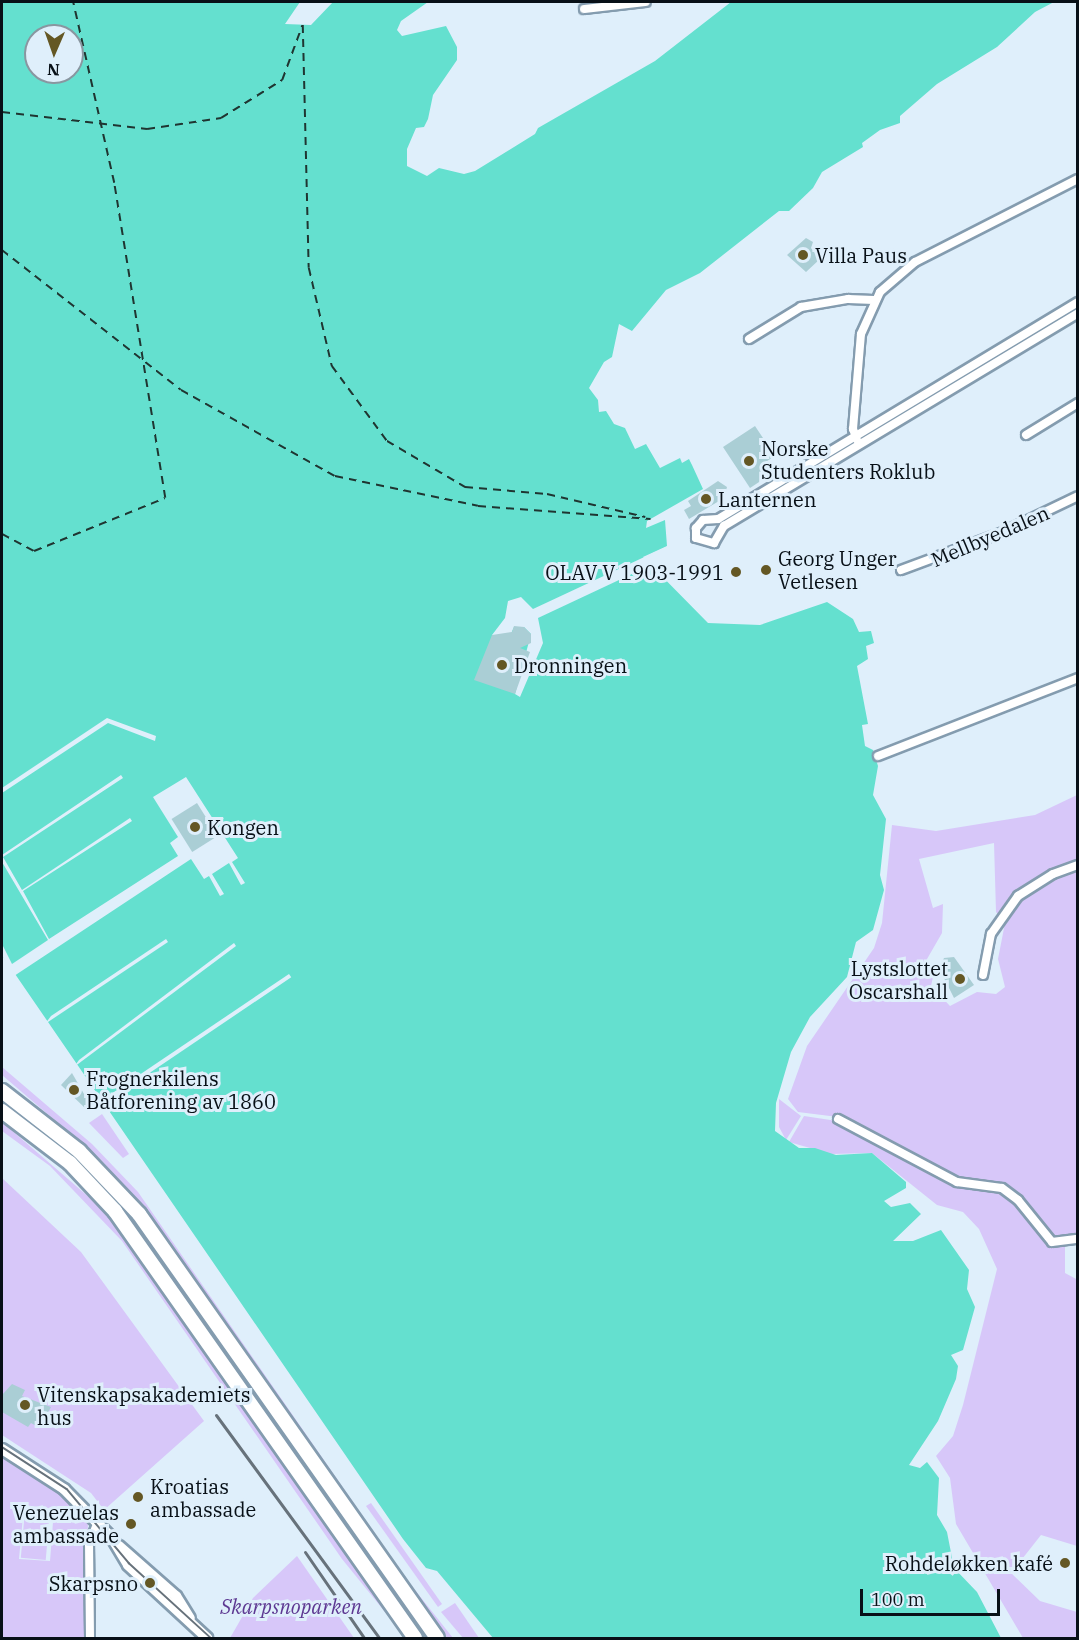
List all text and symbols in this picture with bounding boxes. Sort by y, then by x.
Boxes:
north arrow [24,24,84,84]
text: N [47,60,60,80]
place label: Villa Paus [815,243,907,267]
marker: Villa Paus [796,248,810,262]
place label: Norske Studenters Roklub [761,437,935,484]
marker: Norske Studenters Roklub [742,454,756,468]
place label: Lanternen [718,487,816,511]
marker: Lanternen [699,492,713,506]
street label: Mellbyedalen [927,500,1053,572]
place label: Georg Unger Vetlesen [778,546,897,593]
place label: OLAV V 1903-1991 [545,560,724,584]
marker: Georg Unger Vetlesen [759,563,773,577]
marker: OLAV V 1903-1991 [729,565,743,579]
place label: Dronningen [514,653,627,677]
marker: Dronningen [495,658,509,672]
place label: Kongen [207,815,279,839]
marker: Kongen [188,820,202,834]
place label: Lystslottet Oscarshall [849,956,948,1003]
marker: Lystslottet Oscarshall [953,972,967,986]
place label: Frognerkilens Båtforening av 1860 [86,1066,276,1113]
marker: Frognerkilens Båtforening av 1860 [67,1083,81,1097]
place label: Vitenskapsakademiets hus [37,1382,250,1429]
marker: Vitenskapsakademiets hus [18,1398,32,1412]
place label: Kroatias ambassade [150,1474,256,1521]
marker: Kroatias ambassade [131,1490,145,1504]
place label: Venezuelas ambassade [13,1500,119,1547]
marker: Venezuelas ambassade [124,1517,138,1531]
place label: Rohdeløkken kafé [885,1551,1053,1575]
marker: Rohdeløkken kafé [1058,1556,1072,1570]
place label: Skarpsno [49,1571,138,1595]
marker: Skarpsno [143,1576,157,1590]
scale bar [863,1577,1002,1615]
text: 100 m [871,1588,925,1611]
park label: Skarpsnoparken [220,1594,362,1618]

